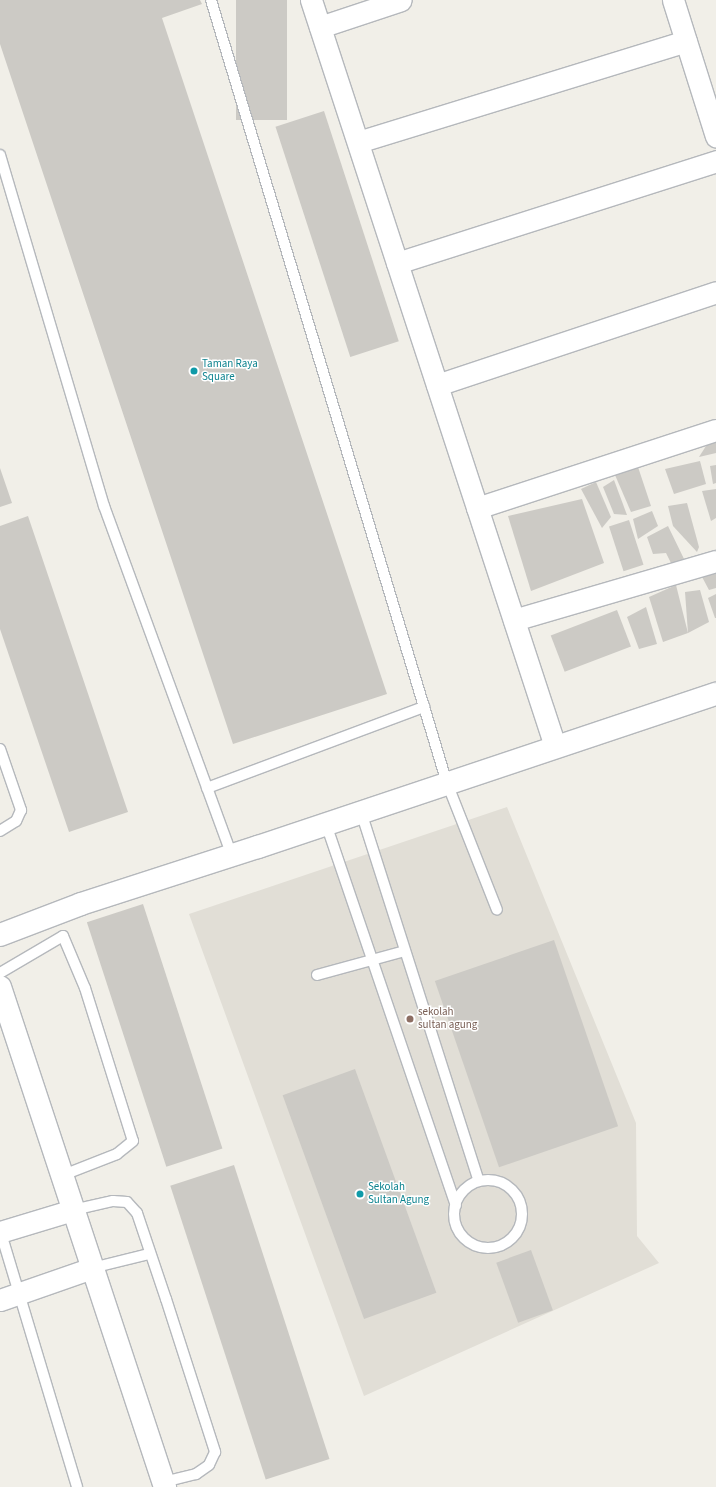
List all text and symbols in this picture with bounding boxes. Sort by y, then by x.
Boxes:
place label: Taman Raya Square [202,358,258,384]
marker: Taman Raya Square [189,366,199,376]
place label: sekolah sultan agung [418,1006,477,1032]
marker: sekolah sultan agung [405,1014,415,1024]
place label: Sekolah Sultan Agung [368,1181,429,1207]
marker: Sekolah Sultan Agung [355,1189,365,1199]

